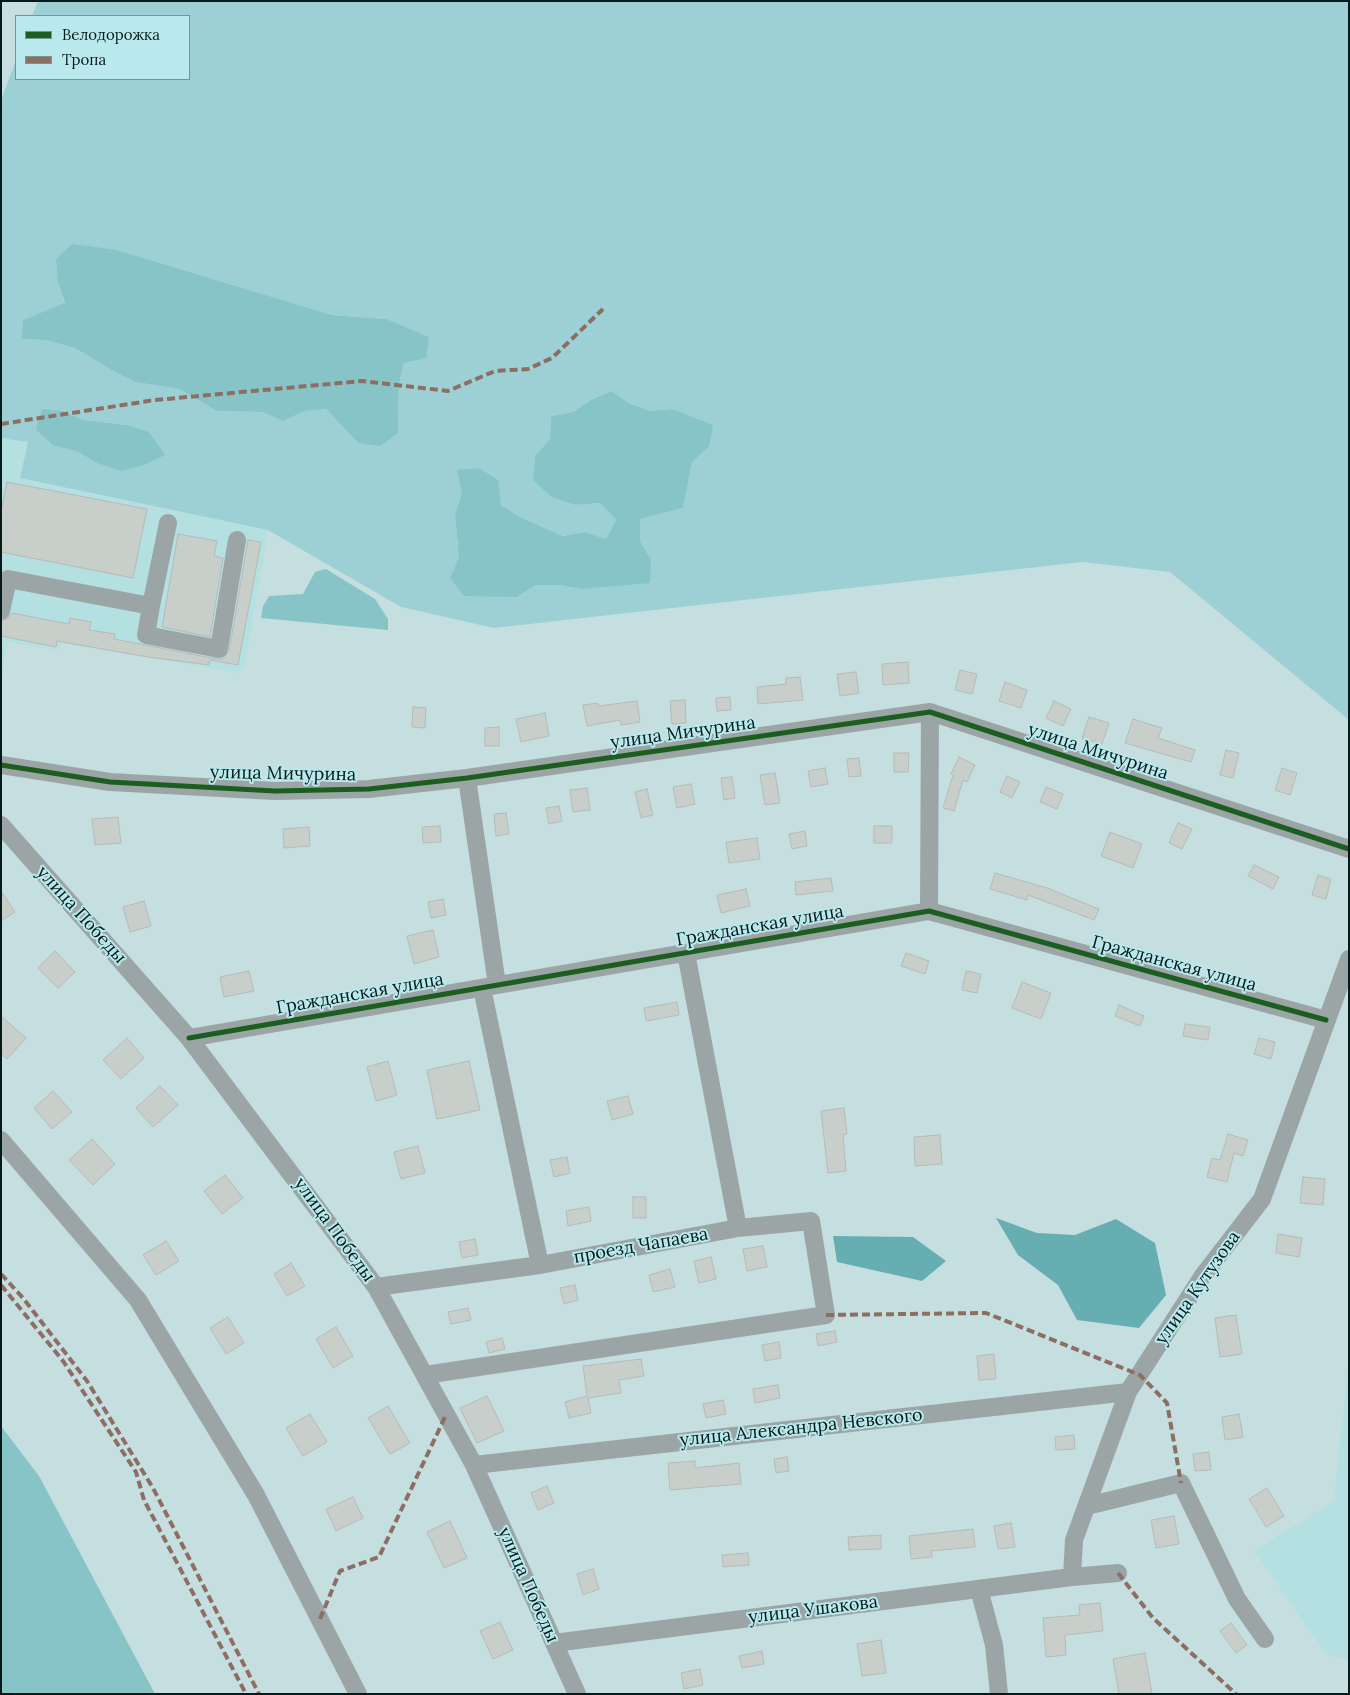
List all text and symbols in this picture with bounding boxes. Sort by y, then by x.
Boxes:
legend [15,15,190,80]
text: Велодорожка [62,25,160,44]
text: Тропа [62,50,106,69]
street label: улица Мичурина [609,712,757,754]
street label: улица Мичурина [1025,719,1171,785]
street label: улица Мичурина [210,762,356,786]
street label: улица Победы [32,862,130,968]
street label: Гражданская улица [675,901,845,951]
street label: Гражданская улица [1089,932,1259,996]
street label: Гражданская улица [275,969,445,1019]
street label: улица Победы [289,1174,379,1286]
street label: проезд Чапаева [572,1224,710,1268]
street label: улица Кутузова [1151,1227,1245,1349]
street label: улица Александра Невского [679,1405,923,1451]
street label: улица Победы [493,1524,563,1646]
street label: улица Ушакова [747,1591,879,1629]

